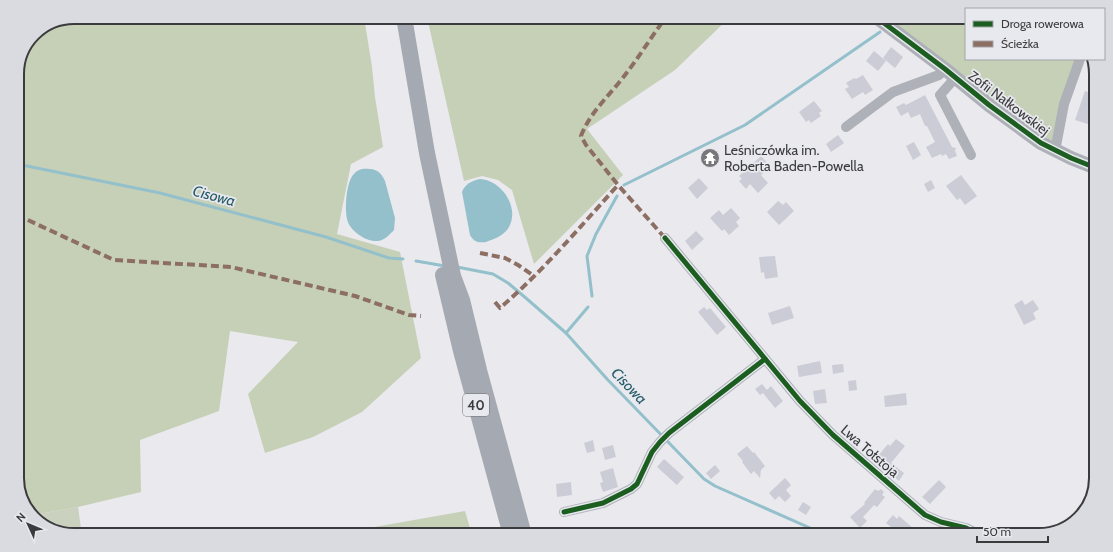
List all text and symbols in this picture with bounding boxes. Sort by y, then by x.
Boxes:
legend [965,8,1105,60]
text: Droga rowerowa [1001,16,1084,31]
text: Ścieżka [1001,36,1039,51]
street label: Zofii Nałkowskiej [965,67,1053,139]
place label: Leśniczówka im. Roberta Baden-Powella [724,141,864,175]
temple icon: Leśniczówka im. Roberta Baden-Powella [699,147,721,169]
water label: Cisowa [191,182,237,210]
water label: Cisowa [607,364,651,408]
road number: 40 [463,394,489,416]
street label: Lwa Tołstoja [837,421,903,481]
north arrow [8,504,48,544]
text: N [13,509,29,525]
scale bar [977,518,1048,544]
text: 50 m [983,524,1011,539]

